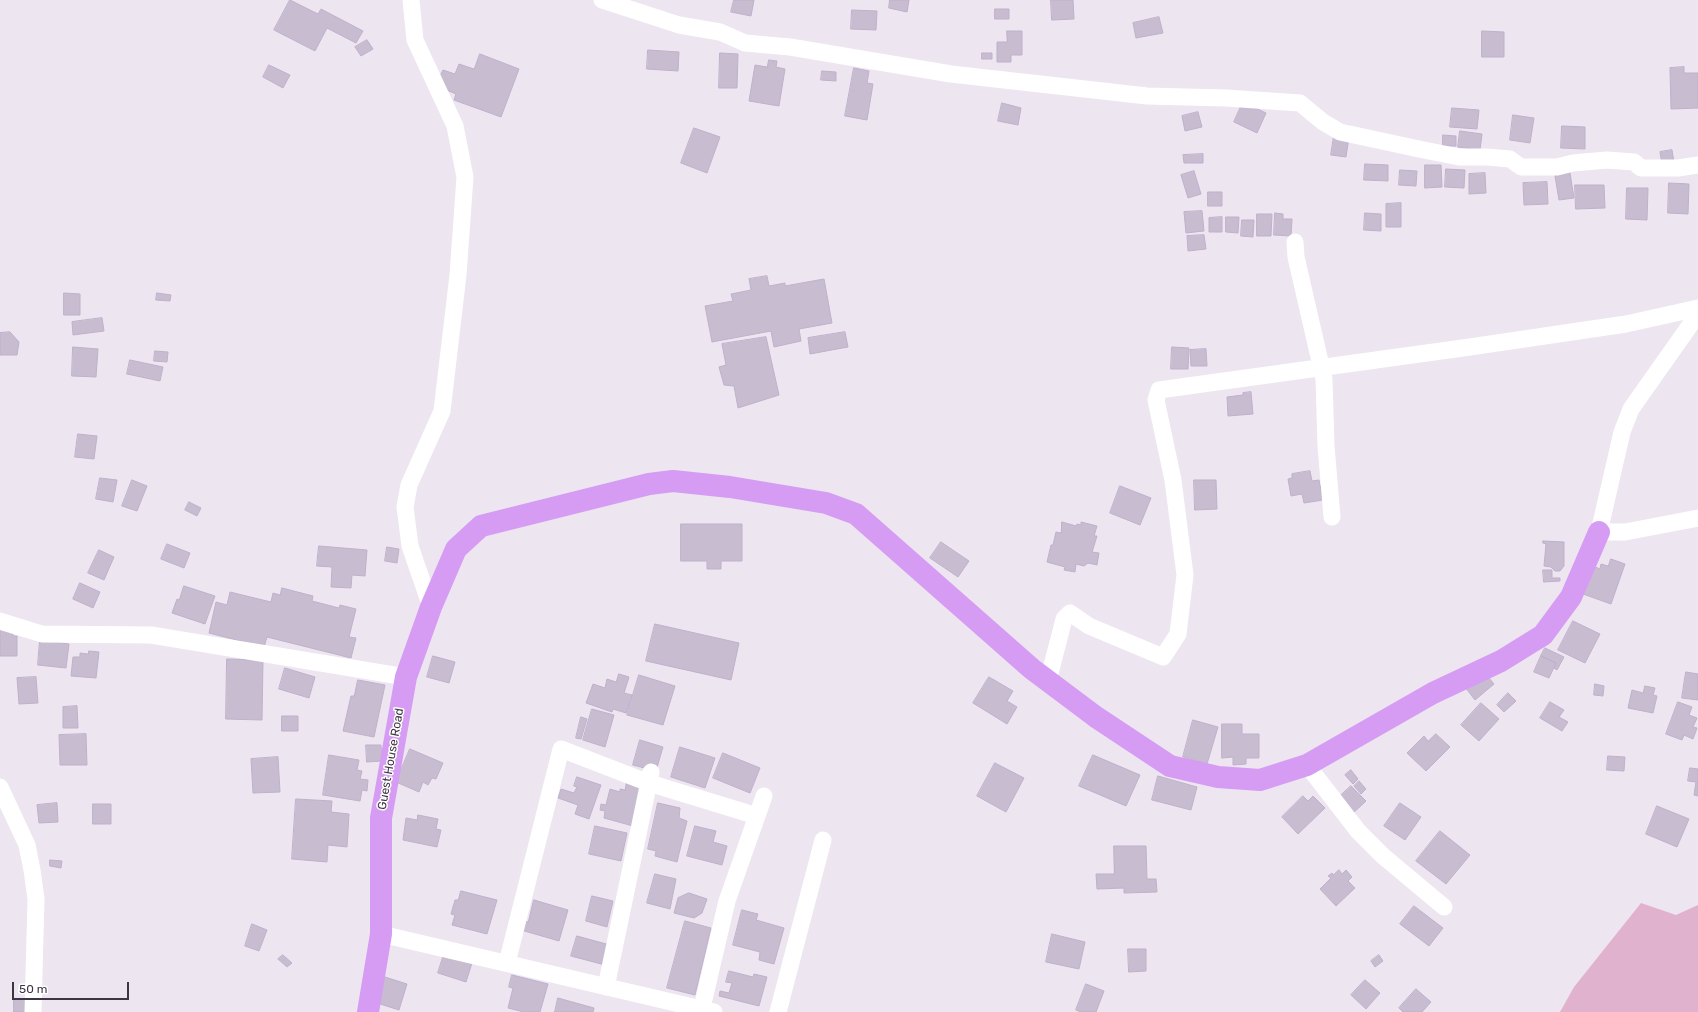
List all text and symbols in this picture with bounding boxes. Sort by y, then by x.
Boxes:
street label: Guest House Road [375,707,407,811]
scale bar [14,974,131,1000]
text: 50 m [19,982,47,996]

